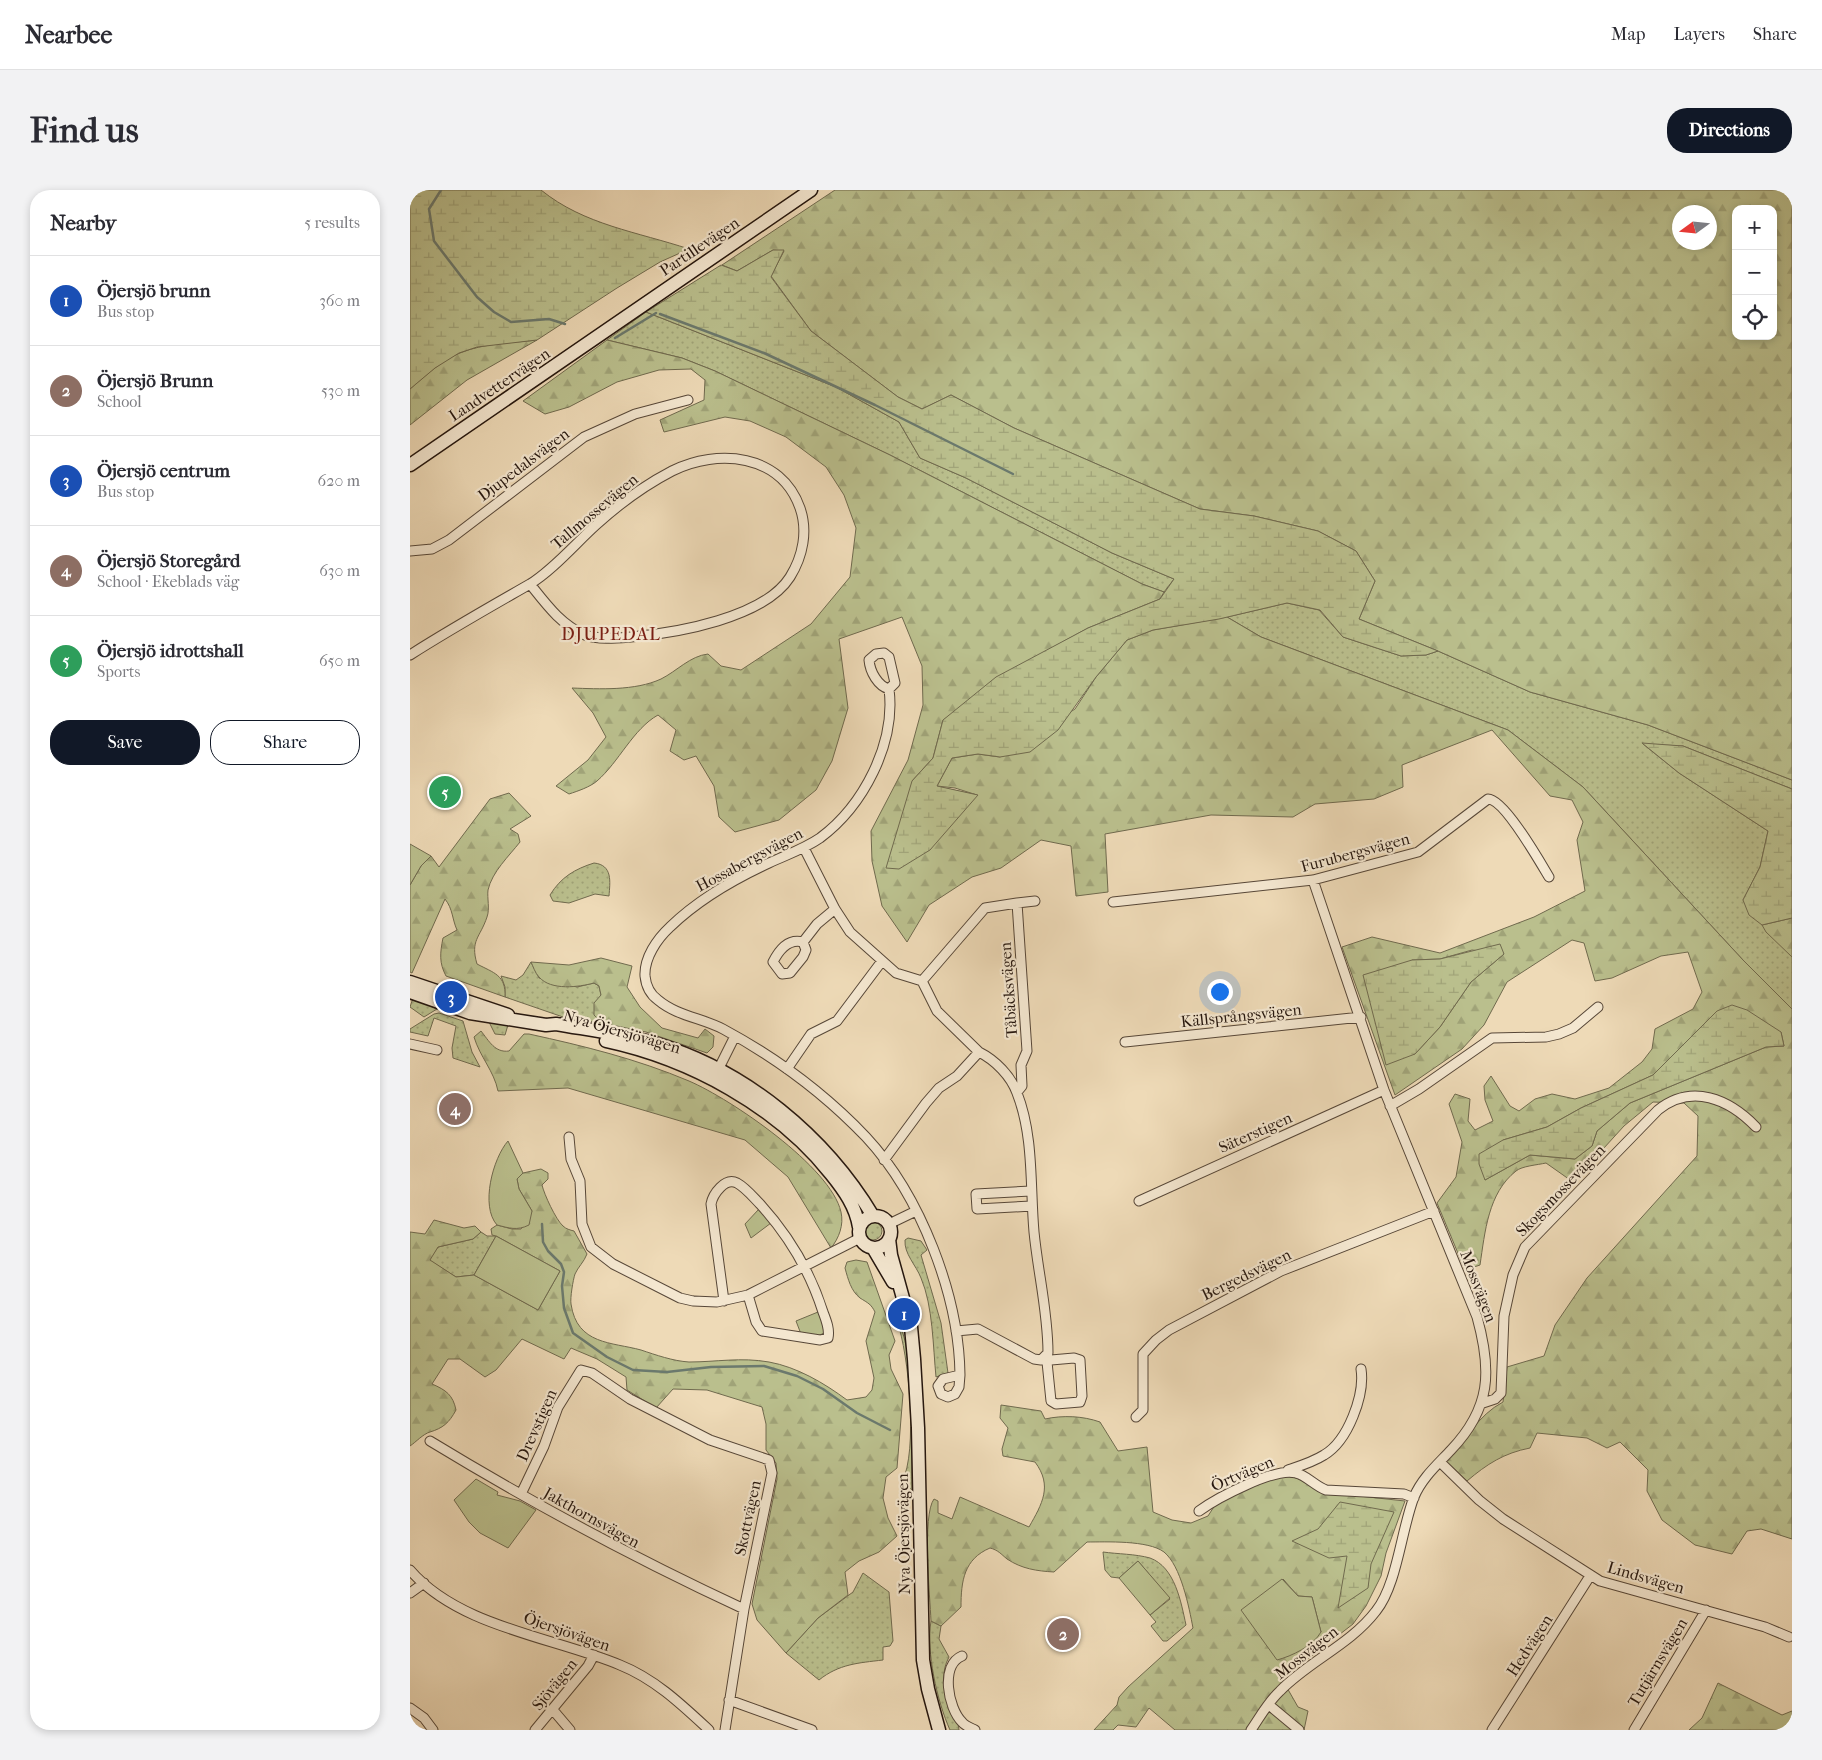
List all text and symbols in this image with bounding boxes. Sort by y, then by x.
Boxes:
text: Nearbee [25,21,112,49]
text: Map [1611,24,1645,45]
text: Layers [1673,24,1725,45]
text: Share [1753,24,1797,45]
button: Directions [1667,108,1792,153]
text: Find us [30,110,139,151]
north arrow [1672,205,1717,250]
map controls [1732,205,1777,340]
button: + [1732,205,1777,250]
text: Nearby [50,211,116,235]
street label: Partillevägen [656,212,743,280]
text: 5 results [304,213,360,232]
button: − [1732,250,1777,295]
text: Öjersjö brunn [97,280,211,302]
text: 1 [63,291,69,310]
text: 360 m [319,291,360,310]
button: locate [1732,295,1777,340]
text: Bus stop [97,302,154,321]
street label: Landvettervägen [445,343,554,425]
text: Öjersjö Brunn [97,370,213,392]
text: 2 [62,381,70,400]
text: 530 m [321,381,360,400]
text: School [97,392,142,411]
street label: Djupedalsvägen [474,423,573,505]
text: Öjersjö centrum [97,460,230,482]
street label: Tallmossevägen [547,469,642,553]
text: 3 [63,471,69,490]
text: 620 m [318,471,360,490]
text: Bus stop [97,482,154,501]
text: Öjersjö Storegård [97,550,240,572]
text: 4 [61,561,71,580]
text: 630 m [319,561,360,580]
text: School · Ekeblads väg [97,572,239,591]
district label: DJUPEDAL [561,624,661,645]
text: Öjersjö idrottshall [97,640,244,662]
text: 5 [63,651,69,670]
text: 650 m [319,651,360,670]
text: Sports [97,662,140,681]
button: Save [50,720,200,765]
button: Share [210,720,360,765]
pin: 5 [429,773,461,811]
street label: Hossabergsvägen [693,823,807,896]
street label: Furubergsvägen [1299,829,1412,876]
street label: Tåbäcksvägen [996,941,1021,1038]
pin: 3 [435,978,467,1016]
your location [1207,979,1233,1005]
street label: Källsprångsvägen [1180,1000,1303,1031]
street label: Nya Öjersjövägen [561,1006,683,1058]
pin: 4 [439,1090,471,1128]
street label: Säterstigen [1216,1108,1295,1157]
street label: Skogsmossevägen [1512,1140,1610,1240]
street label: Bergedsvägen [1198,1244,1295,1304]
street label: Mossvägen [1456,1248,1501,1325]
pin: 1 [888,1295,920,1333]
street label: Drevstigen [512,1386,561,1464]
street label: Örtvägen [1208,1451,1277,1495]
street label: Nya Öjersjövägen [893,1473,914,1595]
street label: Skottvägen [730,1478,765,1558]
street label: Jakthornsvägen [539,1482,644,1552]
street label: Lindsvägen [1605,1557,1687,1598]
street label: Öjersjövägen [521,1608,613,1655]
street label: Hedvägen [1502,1610,1557,1680]
street label: Tutjärnsvägen [1624,1614,1692,1710]
pin: 2 [1047,1615,1079,1653]
street label: Mossvägen [1271,1621,1342,1683]
street label: Sjövägen [528,1654,581,1714]

